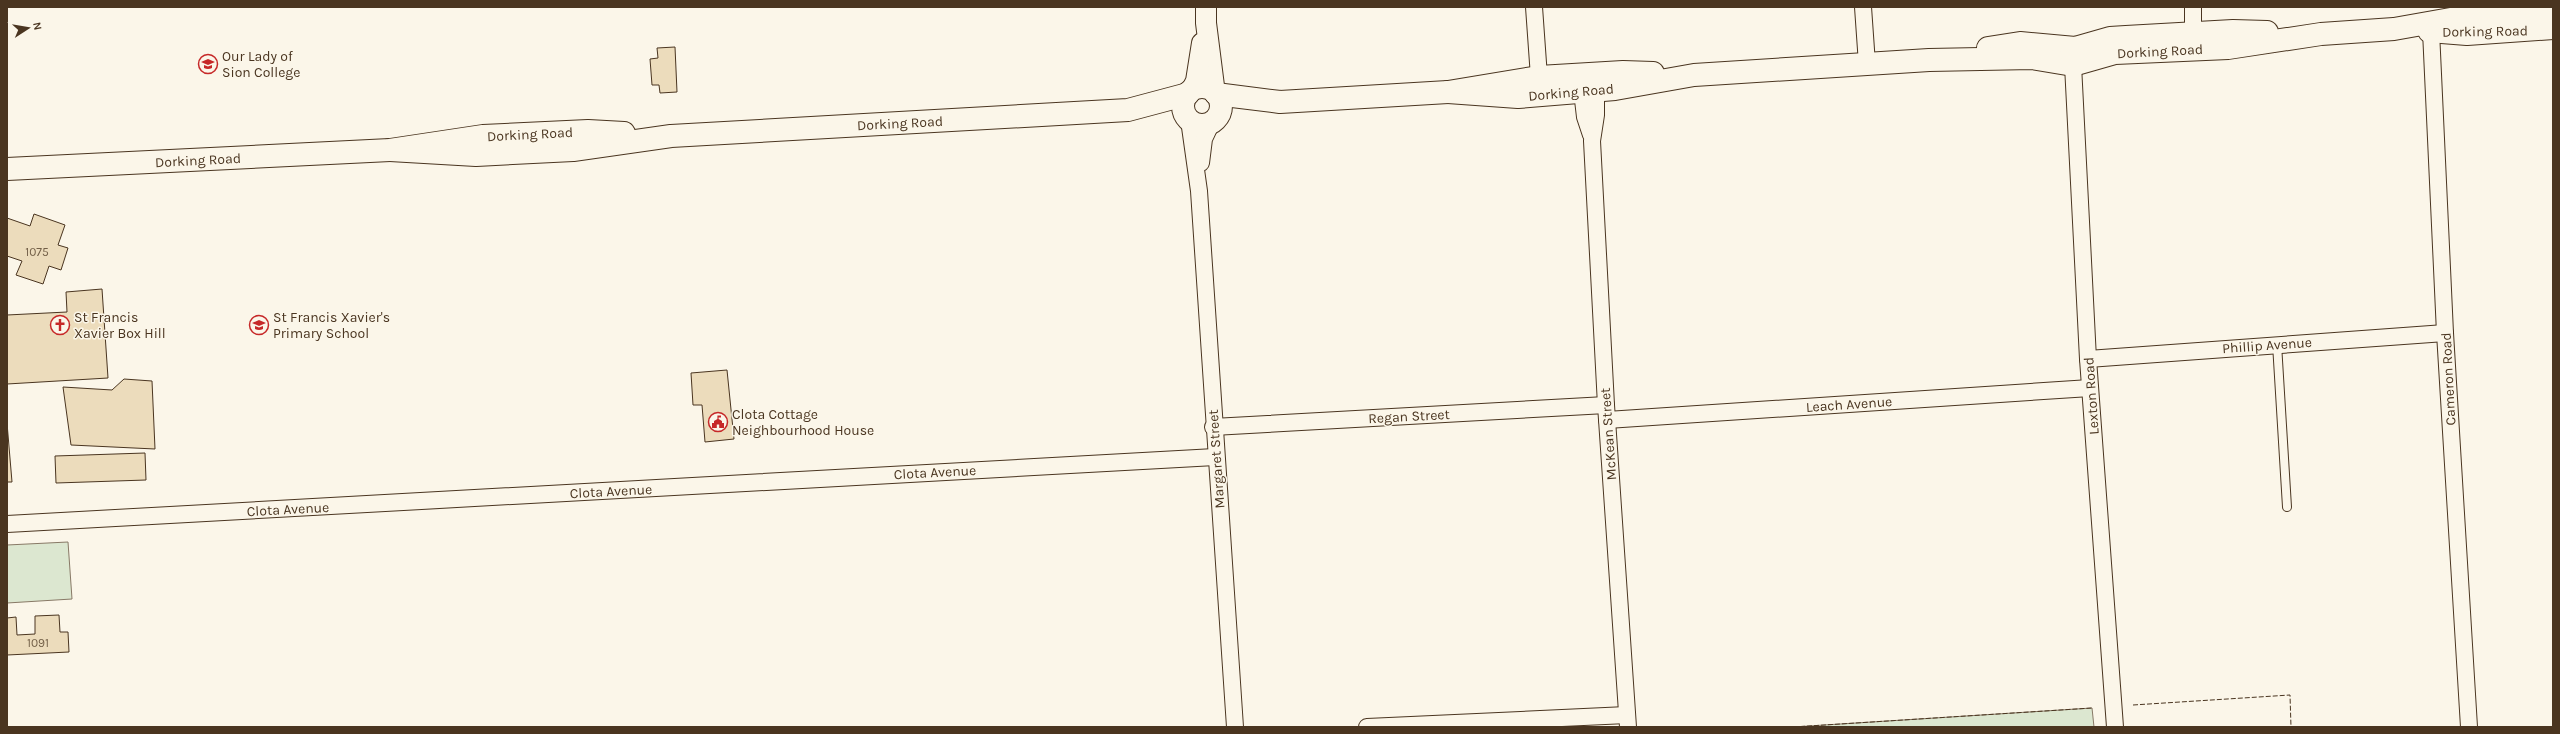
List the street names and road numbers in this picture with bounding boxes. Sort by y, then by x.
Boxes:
street label: Dorking Road [2442,22,2528,41]
street label: Dorking Road [2117,41,2203,62]
street label: Dorking Road [1528,80,1615,105]
street label: Dorking Road [857,113,943,134]
street label: Dorking Road [487,124,573,145]
street label: Dorking Road [155,150,241,171]
street label: Cameron Road [2438,332,2459,426]
street label: Phillip Avenue [2222,334,2313,357]
street label: Lexton Road [2080,357,2103,435]
street label: McKean Street [1597,387,1620,481]
street label: Leach Avenue [1805,393,1893,416]
street label: Regan Street [1368,406,1450,427]
street label: Margaret Street [1205,409,1228,509]
street label: Clota Avenue [893,462,977,483]
street label: Clota Avenue [569,481,653,502]
street label: Clota Avenue [246,499,330,520]

